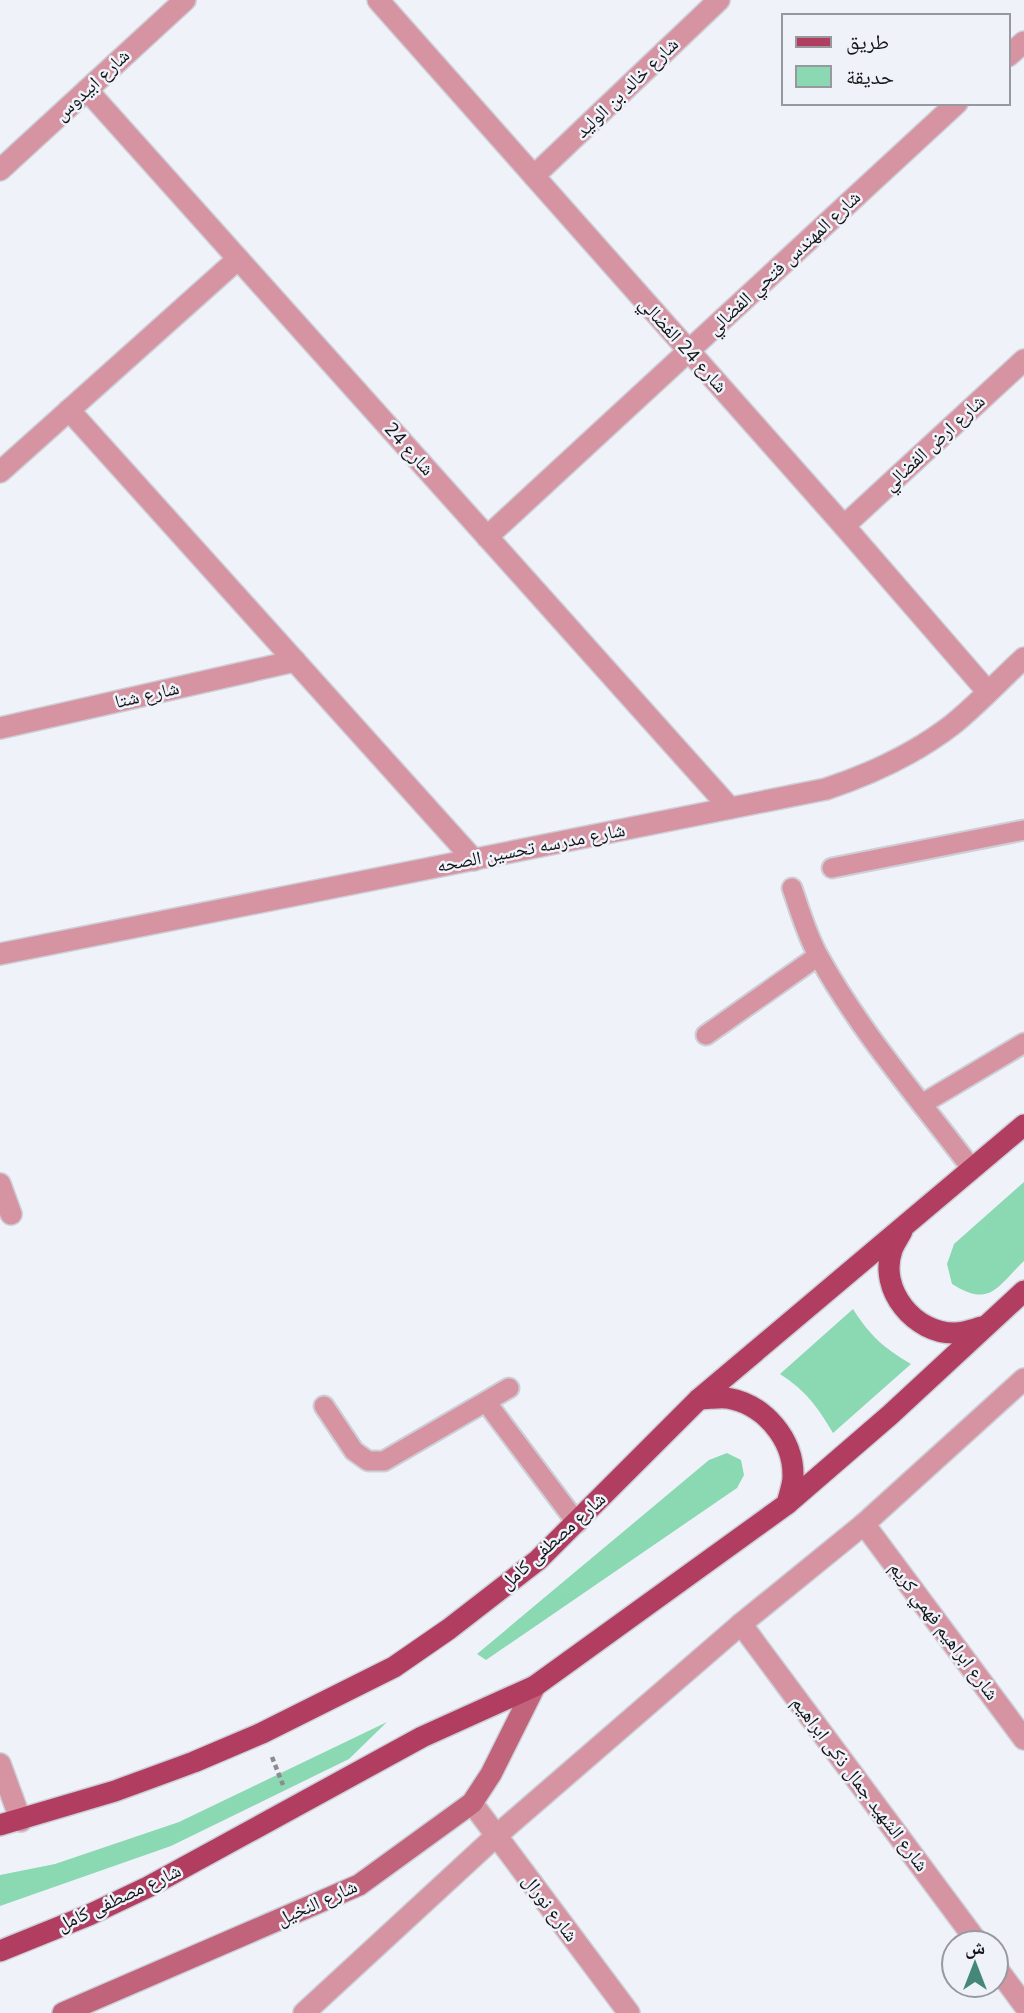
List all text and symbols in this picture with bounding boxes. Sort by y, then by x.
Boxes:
legend [782,14,1010,105]
text: طريق [846,28,889,56]
street label: شارع خالد بن الوليد [570,32,684,144]
street label: شارع ابيدوس [48,43,136,127]
text: حديقة [846,63,894,91]
street label: شارع المهندس فتحي الفضالي [702,185,868,342]
street label: شارع 24 الفضالي [631,291,733,400]
street label: شارع ارض الفضالي [877,389,992,499]
street label: شارع 24 [378,417,440,481]
street label: شارع شتا [112,675,182,715]
street label: شارع مدرسه تحسين الصحه [435,817,627,879]
street label: شارع مصطفى كامل [494,1486,612,1596]
street label: شارع ابراهيم فهمي كريم [882,1556,1005,1707]
street label: شارع الشهيد جمال ذكى ابراهيم [785,1691,935,1877]
street label: شارع مصطفى كامل [53,1858,185,1938]
street label: شارع نورال [516,1869,584,1947]
street label: شارع النخيل [273,1874,361,1932]
north arrow [940,1929,1010,1999]
text: ش [965,1935,985,1961]

